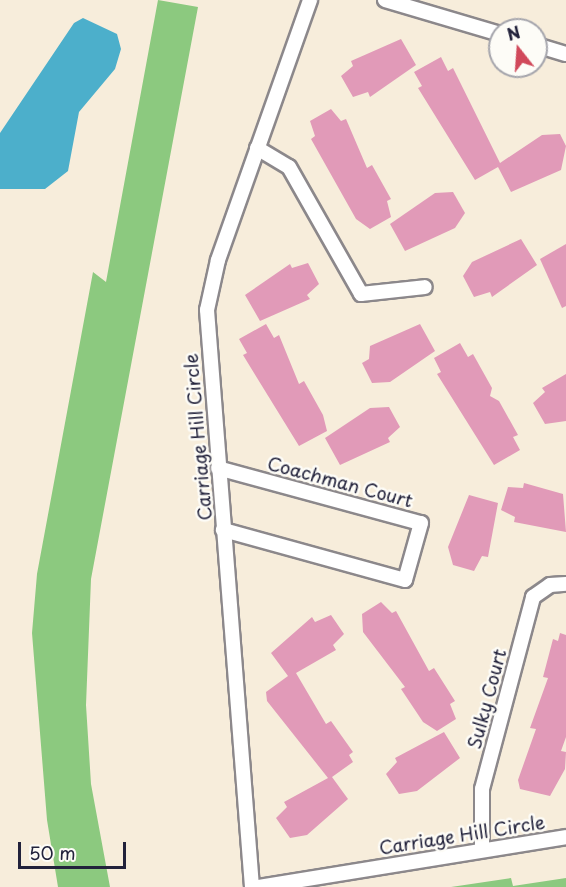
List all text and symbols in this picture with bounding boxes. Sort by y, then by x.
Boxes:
north arrow [488,18,548,78]
text: N [504,19,523,46]
street label: Carriage Hill Circle [180,353,216,521]
street label: Coachman Court [265,452,415,512]
street label: Sulky Court [463,646,511,752]
street label: Carriage Hill Circle [377,811,547,859]
scale bar [21,830,129,868]
text: 50 m [29,839,76,866]

